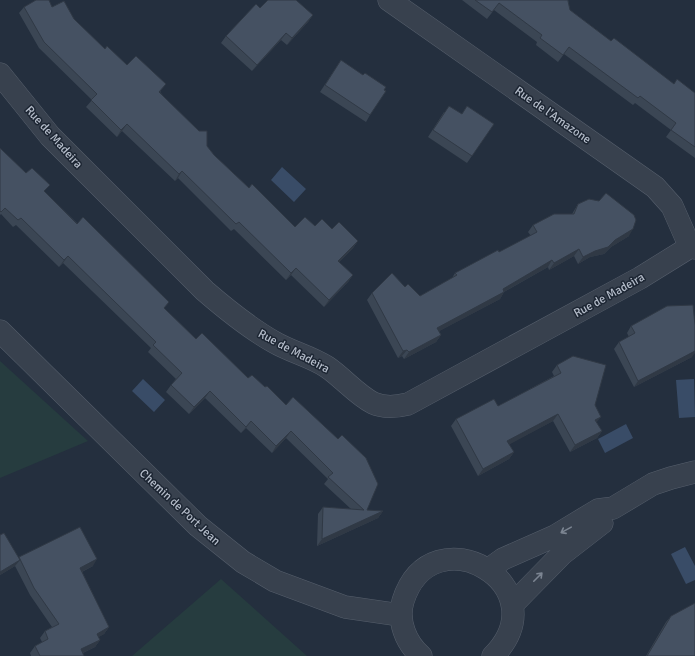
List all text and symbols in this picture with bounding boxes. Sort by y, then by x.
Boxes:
street label: Rue de l'Amazone [512,84,594,147]
street label: Rue de Madeira [22,103,86,172]
street label: Rue de Madeira [571,270,647,321]
street label: Rue de Madeira [255,326,332,377]
street label: Chemin de Port Jean [136,466,223,549]
one-way arrow [560,527,572,534]
one-way arrow [533,572,543,582]

